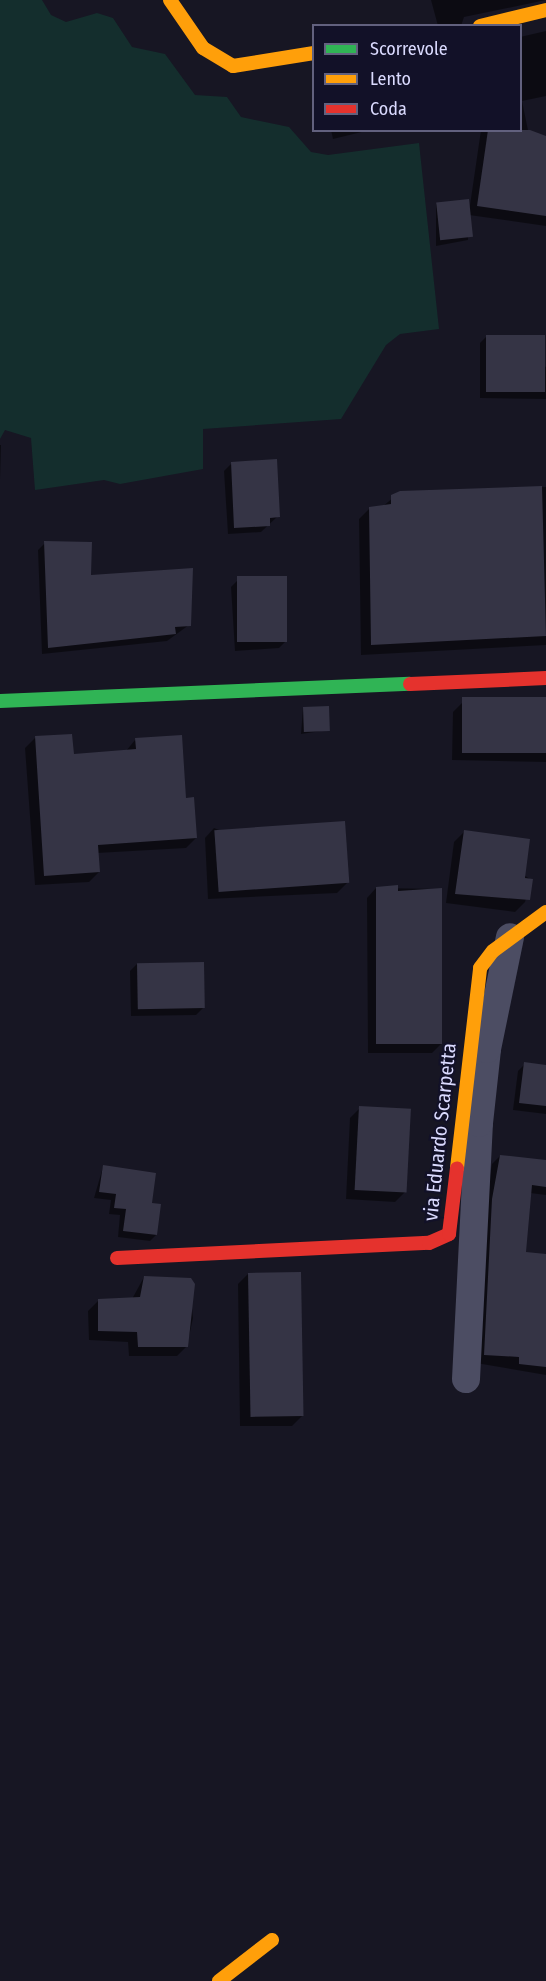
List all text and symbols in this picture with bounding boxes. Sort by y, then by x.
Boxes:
legend [312,24,522,132]
text: Scorrevole [370,38,448,60]
text: Lento [370,68,411,90]
text: Coda [370,98,407,120]
street label: via Eduardo Scarpetta [419,1042,461,1222]

